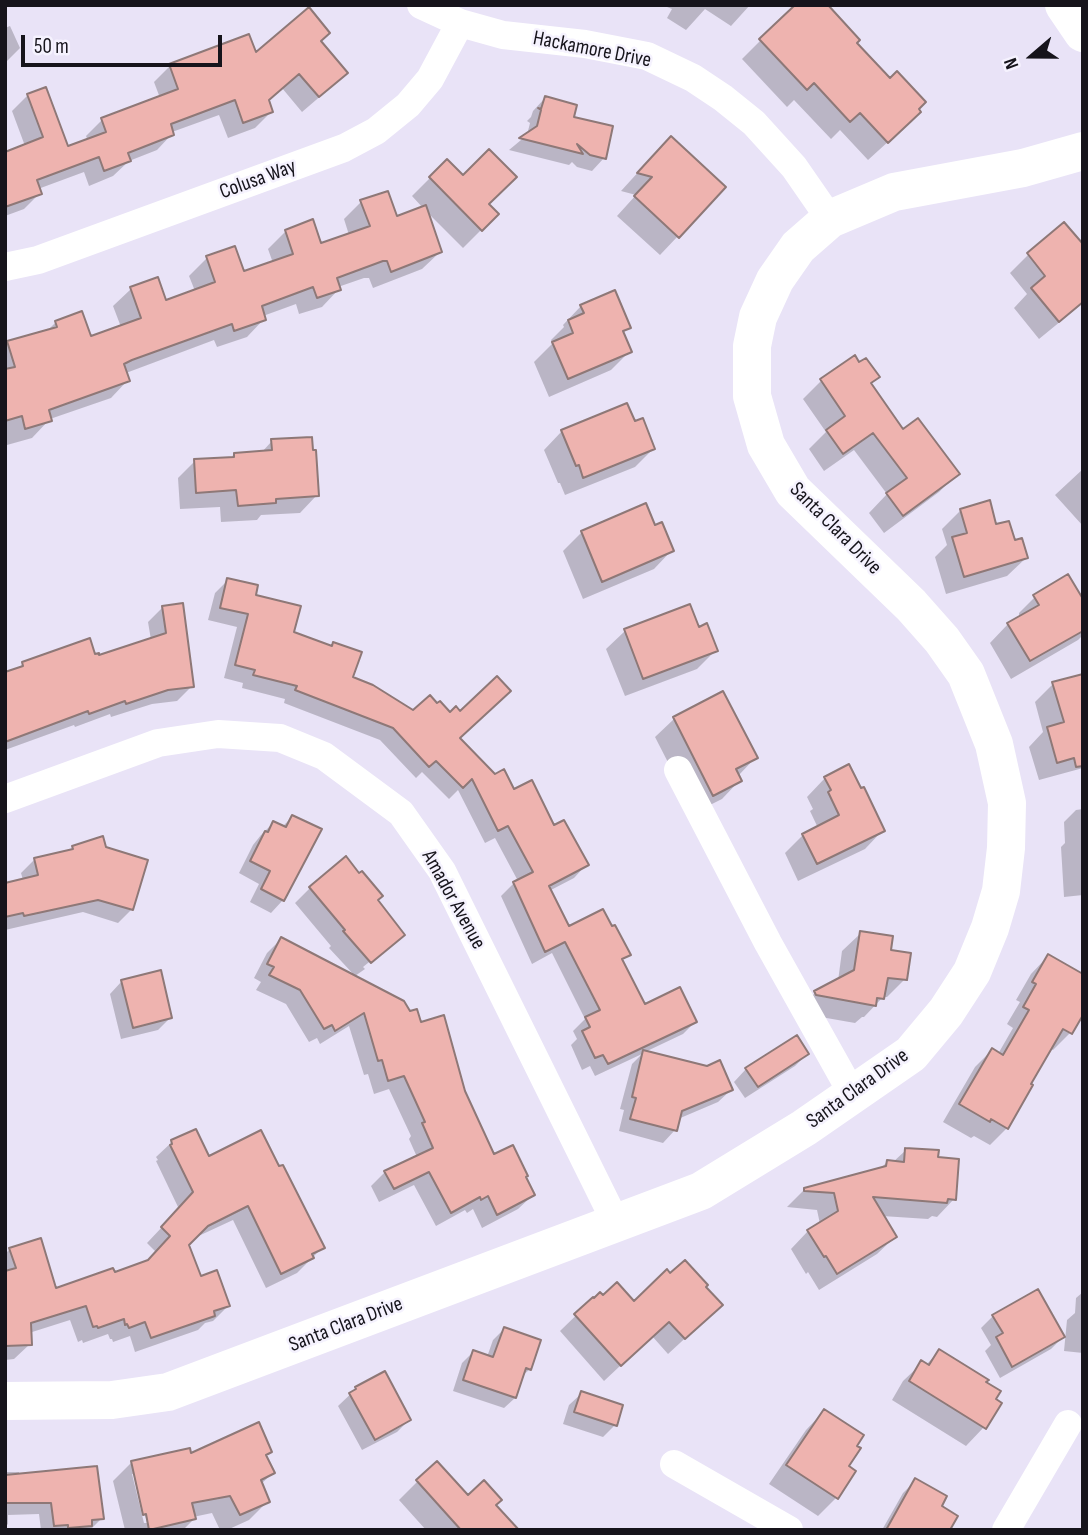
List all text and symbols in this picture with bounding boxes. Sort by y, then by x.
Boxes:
scale bar [24,21,226,65]
north arrow [997,21,1067,91]
street label: Hackamore Drive [531,26,653,74]
text: 50 m [34,34,69,59]
text: N [999,55,1024,72]
street label: Colusa Way [216,155,300,205]
street label: Santa Clara Drive [784,478,886,580]
street label: Amador Avenue [416,846,490,954]
street label: Santa Clara Drive [802,1044,914,1134]
street label: Santa Clara Drive [286,1292,406,1358]

